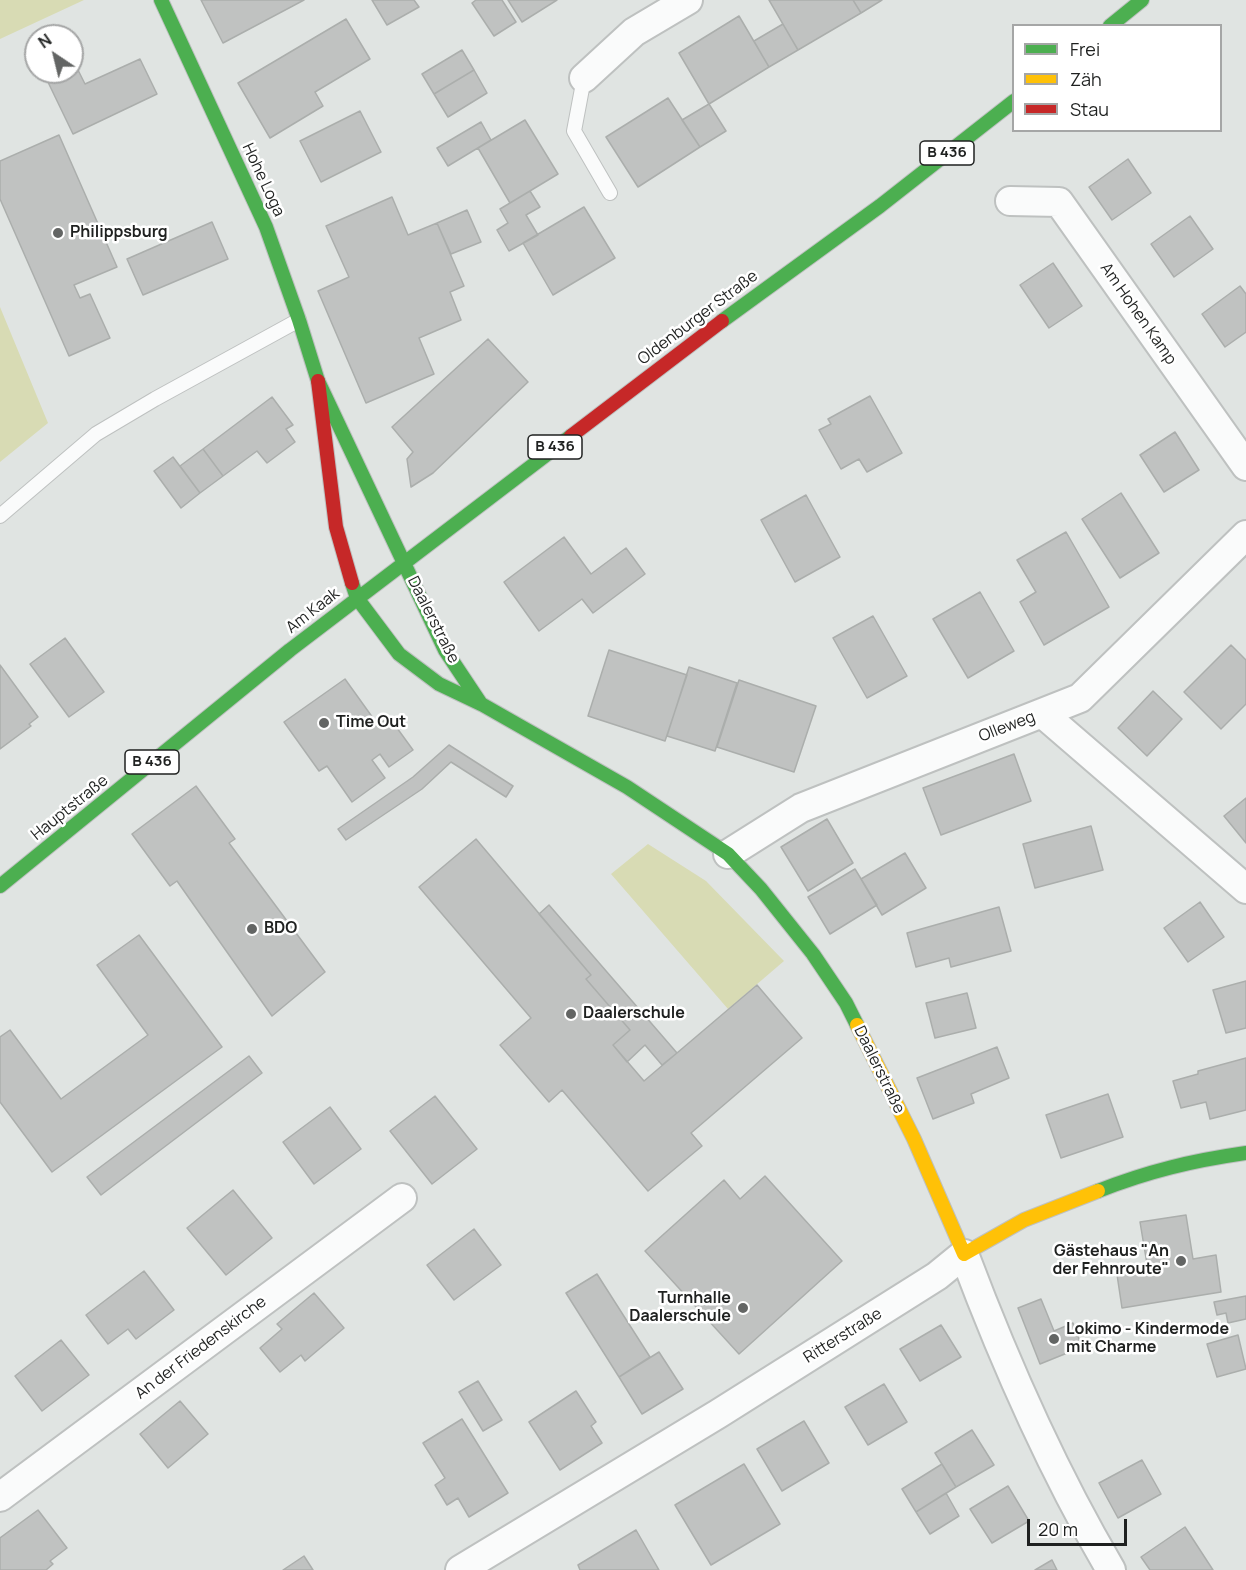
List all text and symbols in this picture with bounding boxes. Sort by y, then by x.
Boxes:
north arrow [24,24,84,84]
legend [1012,24,1222,132]
text: N [34,29,56,53]
text: Frei [1070,37,1100,61]
text: Zäh [1070,67,1102,91]
text: Stau [1070,97,1109,121]
street label: Hohe Loga [238,140,288,220]
road number: B 436 [920,141,974,165]
place label: Philippsburg [70,223,168,243]
marker: Philippsburg [51,226,65,240]
street label: Am Hohen Kamp [1096,259,1180,369]
street label: Oldenburger Straße [634,267,762,369]
road number: B 436 [528,435,582,459]
street label: Daalerstraße [403,573,463,667]
street label: Am Kaak [283,584,343,638]
street label: Olleweg [976,707,1038,747]
place label: Time Out [336,713,406,733]
marker: Time Out [317,716,331,730]
road number: B 436 [125,750,179,774]
street label: Hauptstraße [28,771,112,845]
place label: BDO [264,919,297,939]
marker: BDO [245,922,259,936]
place label: Daalerschule [583,1004,685,1024]
marker: Daalerschule [564,1007,578,1021]
street label: Daalerstraße [850,1023,908,1117]
place label: Gästehaus "An der Fehnroute" [1052,1242,1169,1280]
marker: Gästehaus "An der Fehnroute" [1174,1254,1188,1268]
place label: Turnhalle Daalerschule [629,1289,731,1327]
street label: An der Friedenskirche [132,1292,270,1404]
marker: Turnhalle Daalerschule [736,1301,750,1315]
street label: Ritterstraße [800,1304,886,1368]
place label: Lokimo - Kindermode mit Charme [1066,1320,1229,1358]
marker: Lokimo - Kindermode mit Charme [1047,1332,1061,1346]
scale bar [1030,1507,1130,1545]
text: 20 m [1038,1517,1078,1541]

